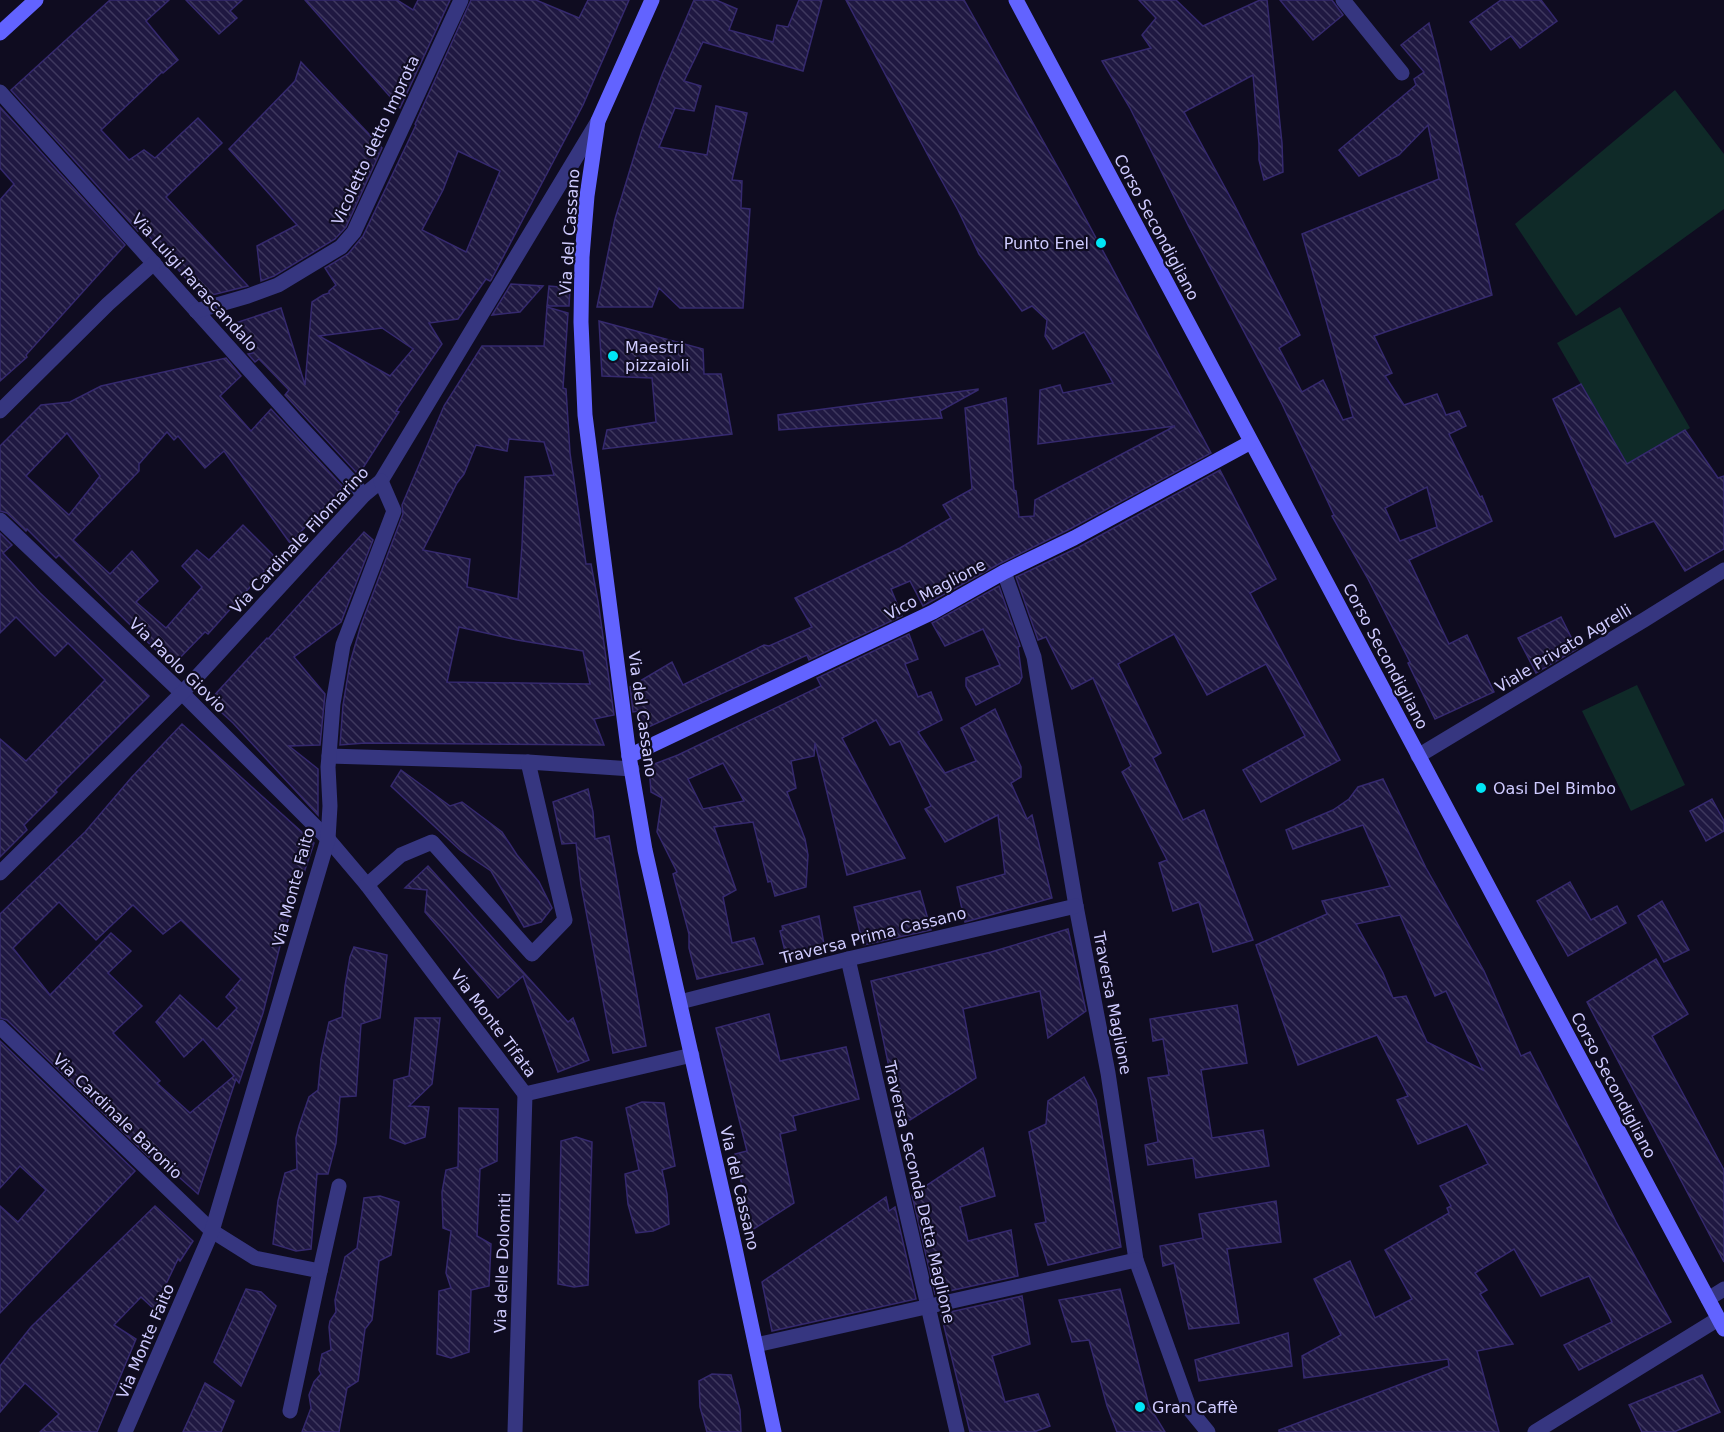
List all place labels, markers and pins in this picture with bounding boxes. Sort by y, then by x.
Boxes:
place label: Punto Enel [1004,234,1089,253]
marker: Punto Enel [1094,236,1108,250]
place label: Maestri pizzaioli [625,338,689,375]
marker: Maestri pizzaioli [606,349,620,363]
place label: Oasi Del Bimbo [1493,779,1616,798]
marker: Oasi Del Bimbo [1474,781,1488,795]
place label: Gran Caffè [1152,1398,1238,1417]
marker: Gran Caffè [1133,1400,1147,1414]

